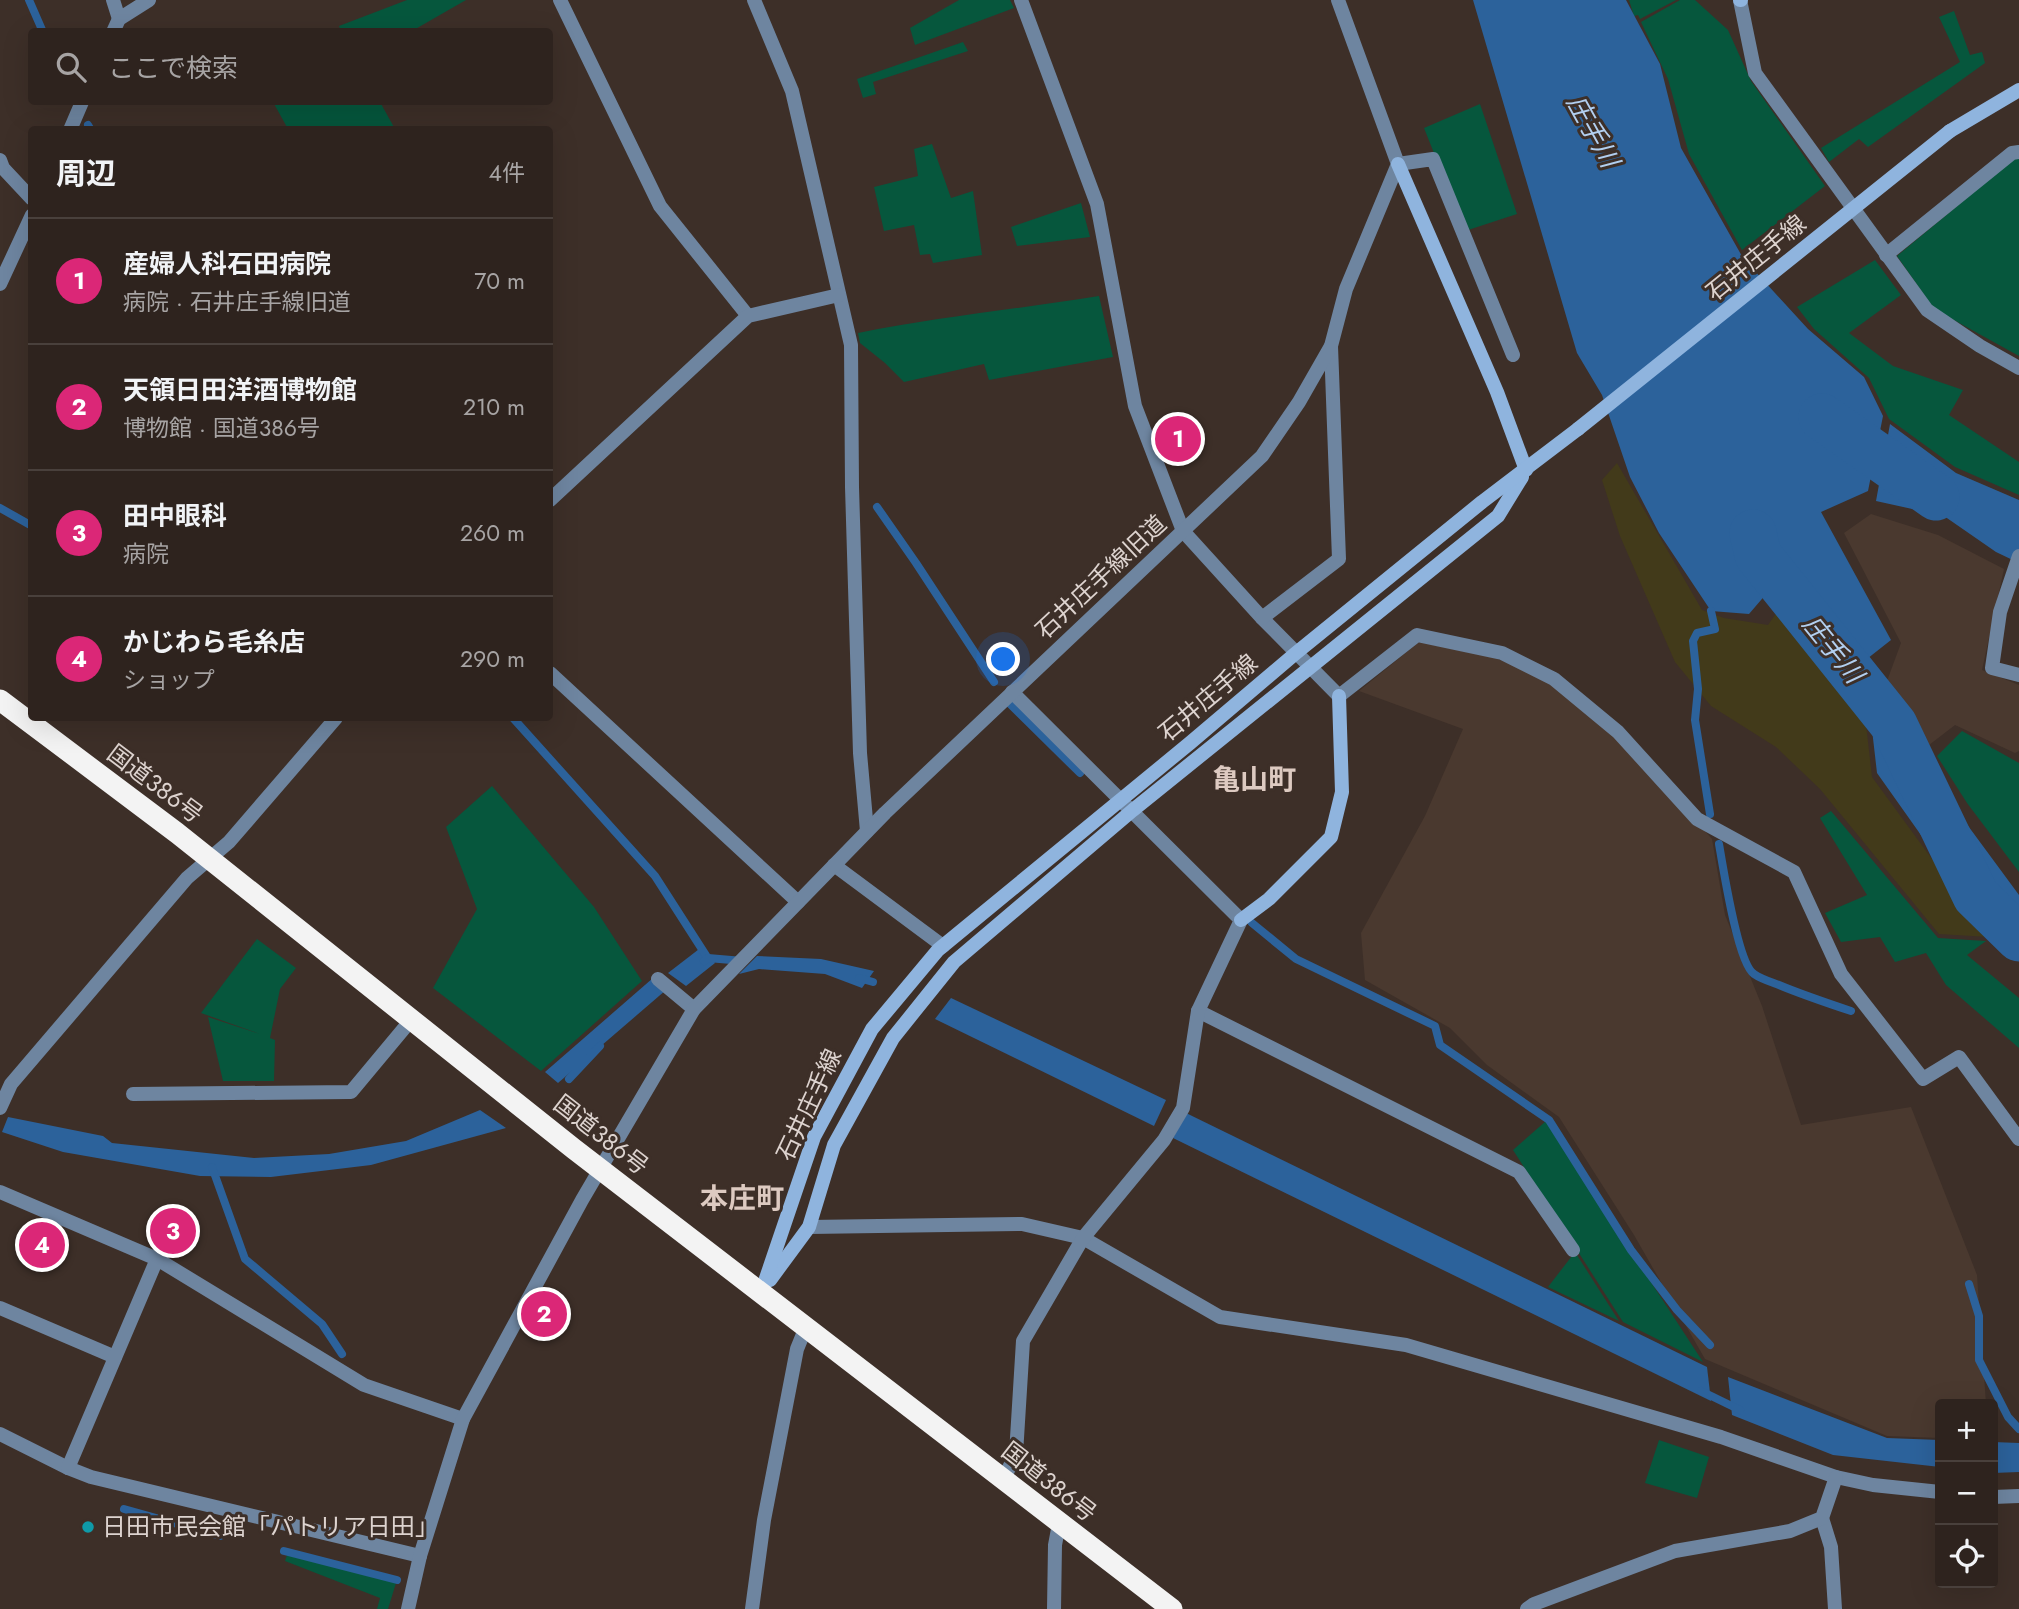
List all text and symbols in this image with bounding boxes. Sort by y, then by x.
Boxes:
search box [28,28,553,105]
icon: search [52,48,90,86]
text: ここで検索 [108,49,238,87]
water label: 庄手川 [1557,88,1630,177]
text: 周辺 [56,152,116,195]
text: 4件 [489,156,525,190]
street label: 石井庄手線 [1698,206,1813,309]
text: 産婦人科石田病院 [123,245,331,283]
text: 1 [73,264,85,298]
text: 70 m [474,264,525,298]
text: 病院 · 石井庄手線旧道 [123,285,351,319]
text: 天領日田洋酒博物館 [123,371,357,409]
text: 2 [71,390,87,424]
text: 210 m [463,390,525,424]
text: 博物館 · 国道386号 [123,411,320,445]
pin: 1 [1155,413,1201,465]
text: 田中眼科 [123,497,227,535]
street label: 石井庄手線旧道 [1027,507,1174,647]
text: 3 [72,516,86,550]
text: 260 m [460,516,525,550]
text: 病院 [123,537,169,571]
water label: 庄手川 [1794,607,1874,694]
text: かじわら毛糸店 [123,623,305,661]
text: 4 [71,642,87,676]
text: 290 m [460,642,525,676]
your location [986,642,1020,676]
street label: 石井庄手線 [1150,646,1265,750]
text: ショップ [123,663,215,697]
street label: 国道386号 [100,736,211,831]
district label: 亀山町 [1212,759,1296,800]
street label: 石井庄手線 [767,1043,850,1167]
street label: 国道386号 [546,1086,656,1183]
district label: 本庄町 [700,1178,784,1219]
pin: 3 [150,1205,196,1257]
pin: 4 [19,1219,65,1271]
pin: 2 [521,1288,567,1340]
map controls [1935,1399,1998,1588]
button: + [1935,1399,1998,1462]
street label: 国道386号 [994,1433,1104,1530]
button: − [1935,1462,1998,1525]
place label: 日田市民会館「パトリア日田」 [102,1509,439,1544]
marker: 日田市民会館「パトリア日田」 [80,1519,96,1535]
button: locate [1935,1525,1998,1588]

